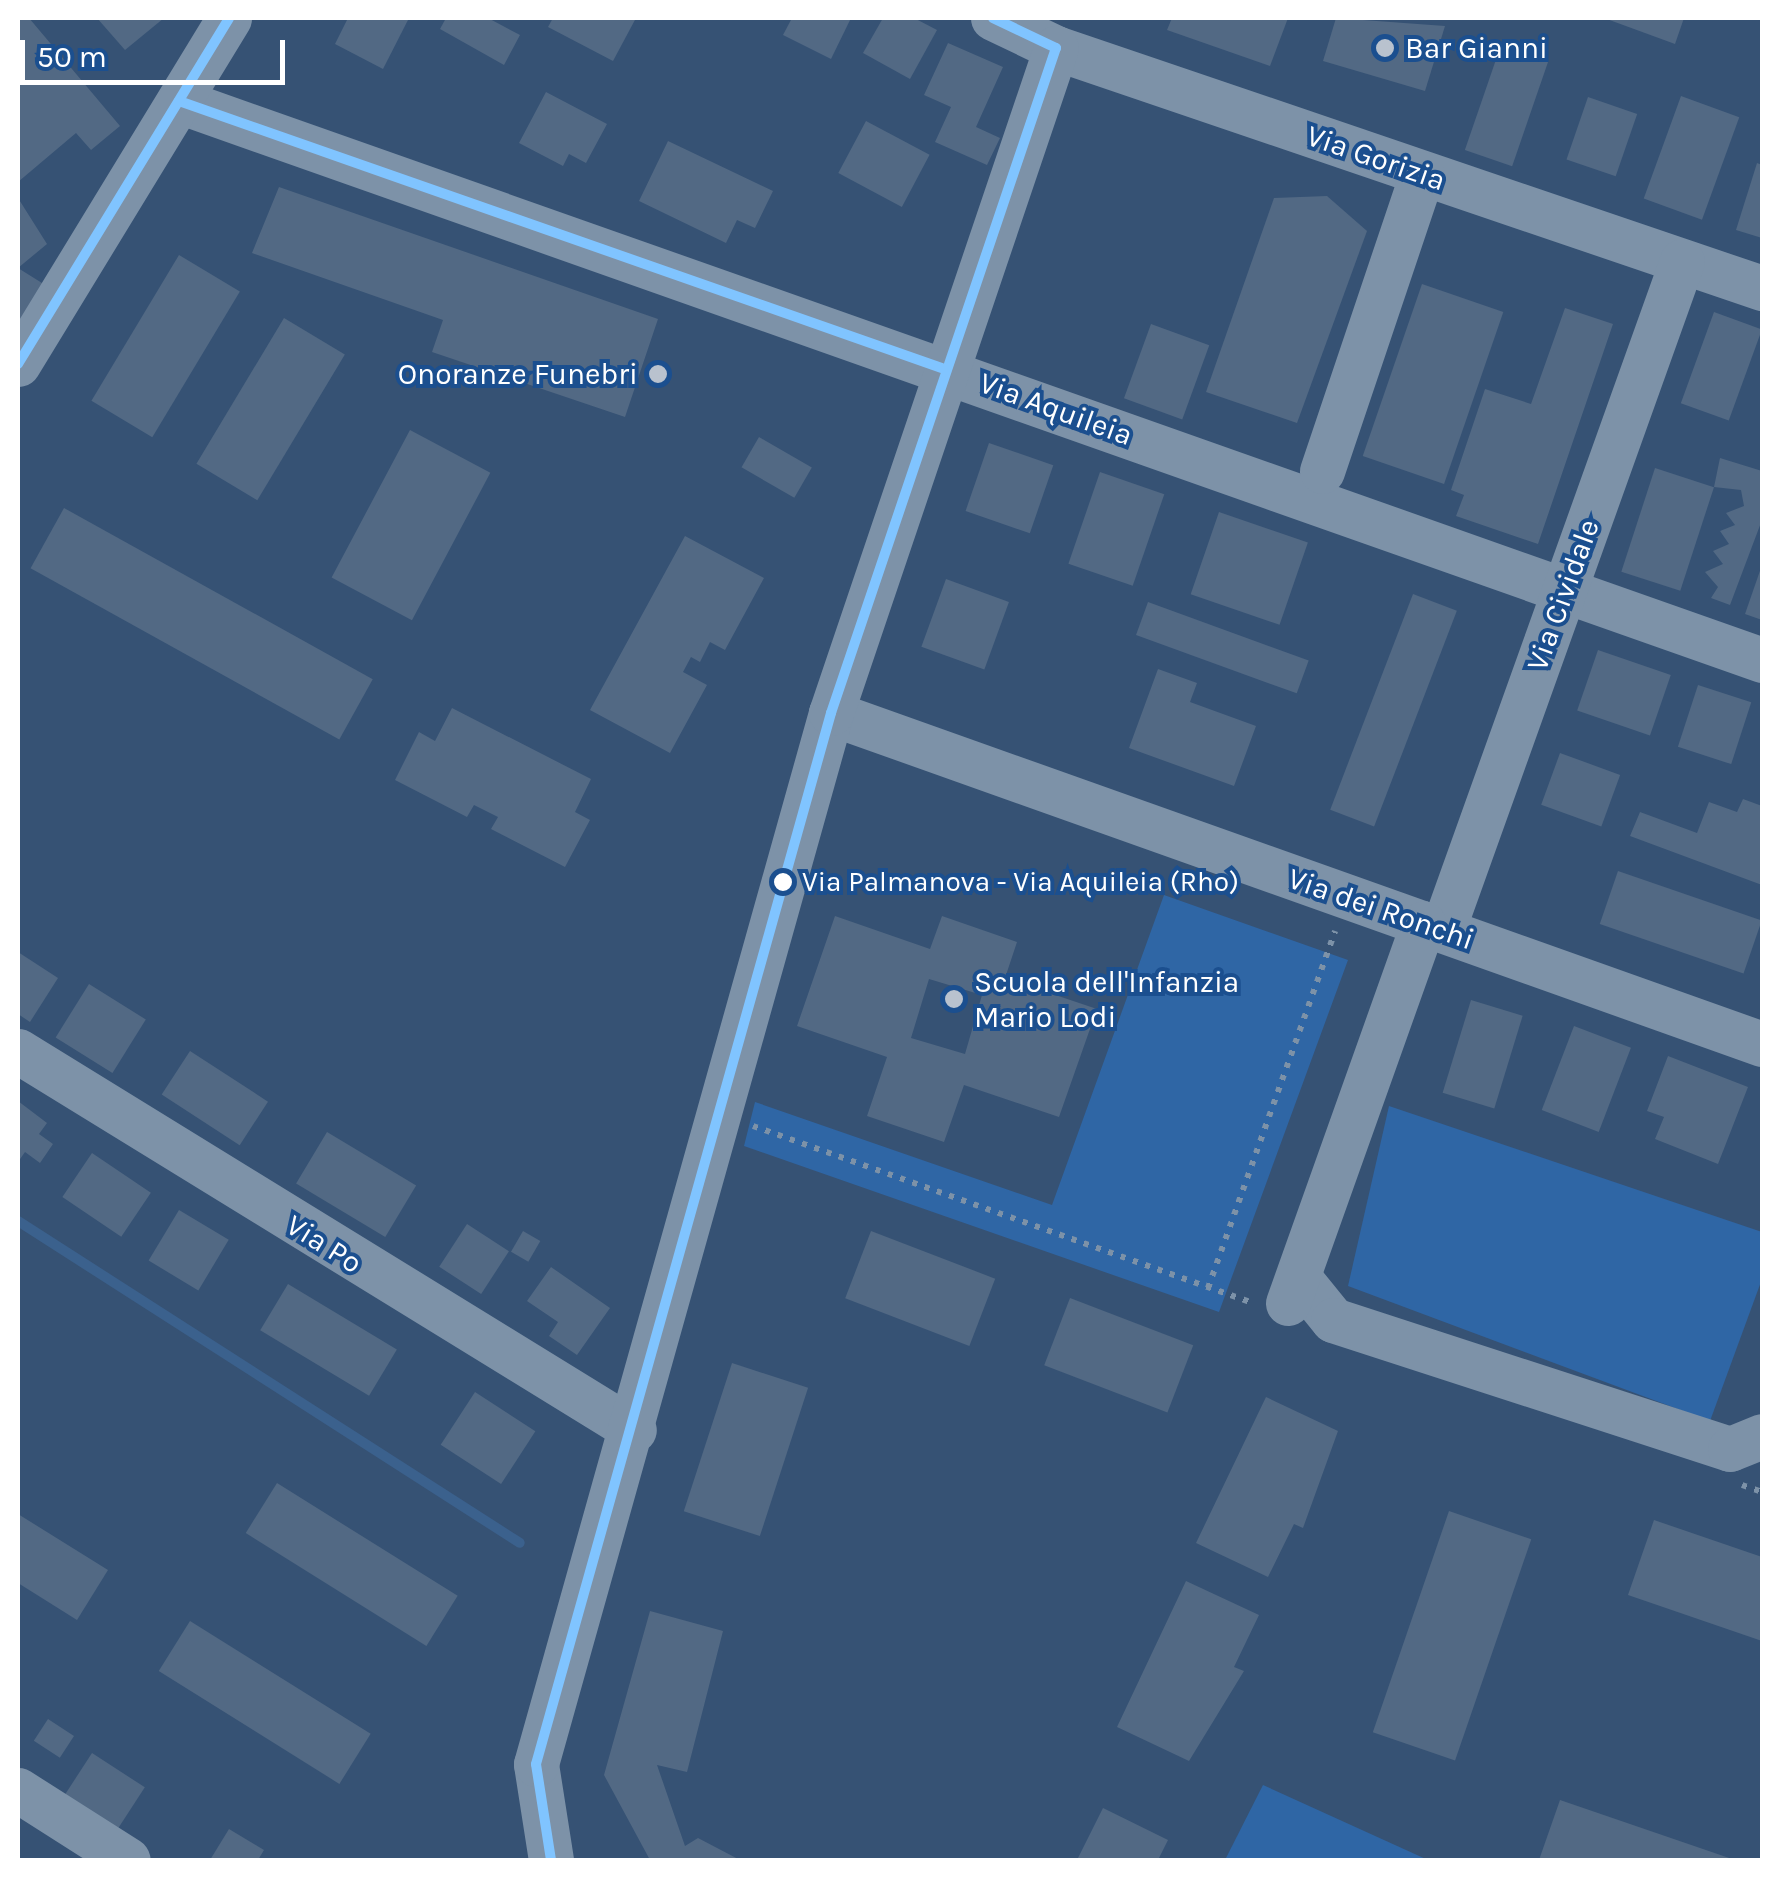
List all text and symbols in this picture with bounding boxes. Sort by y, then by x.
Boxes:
scale bar [25,20,290,82]
place label: Bar Gianni [1405,30,1548,66]
marker: Bar Gianni [1374,37,1396,59]
text: 50 m [37,39,107,75]
street label: Via Gorizia [1302,117,1450,199]
place label: Onoranze Funebri [398,356,638,392]
marker: Onoranze Funebri [647,363,669,385]
street label: Via Aquileia [974,365,1138,453]
street label: Via Cividale [1519,514,1607,676]
street label: Via dei Ronchi [1283,860,1479,958]
place label: Via Palmanova - Via Aquileia (Rho) [802,865,1239,899]
marker: Via Palmanova - Via Aquileia (Rho) [773,872,793,892]
place label: Scuola dell'Infanzia Mario Lodi [974,964,1239,1034]
marker: Scuola dell'Infanzia Mario Lodi [943,988,965,1010]
street label: Via Po [279,1207,369,1281]

